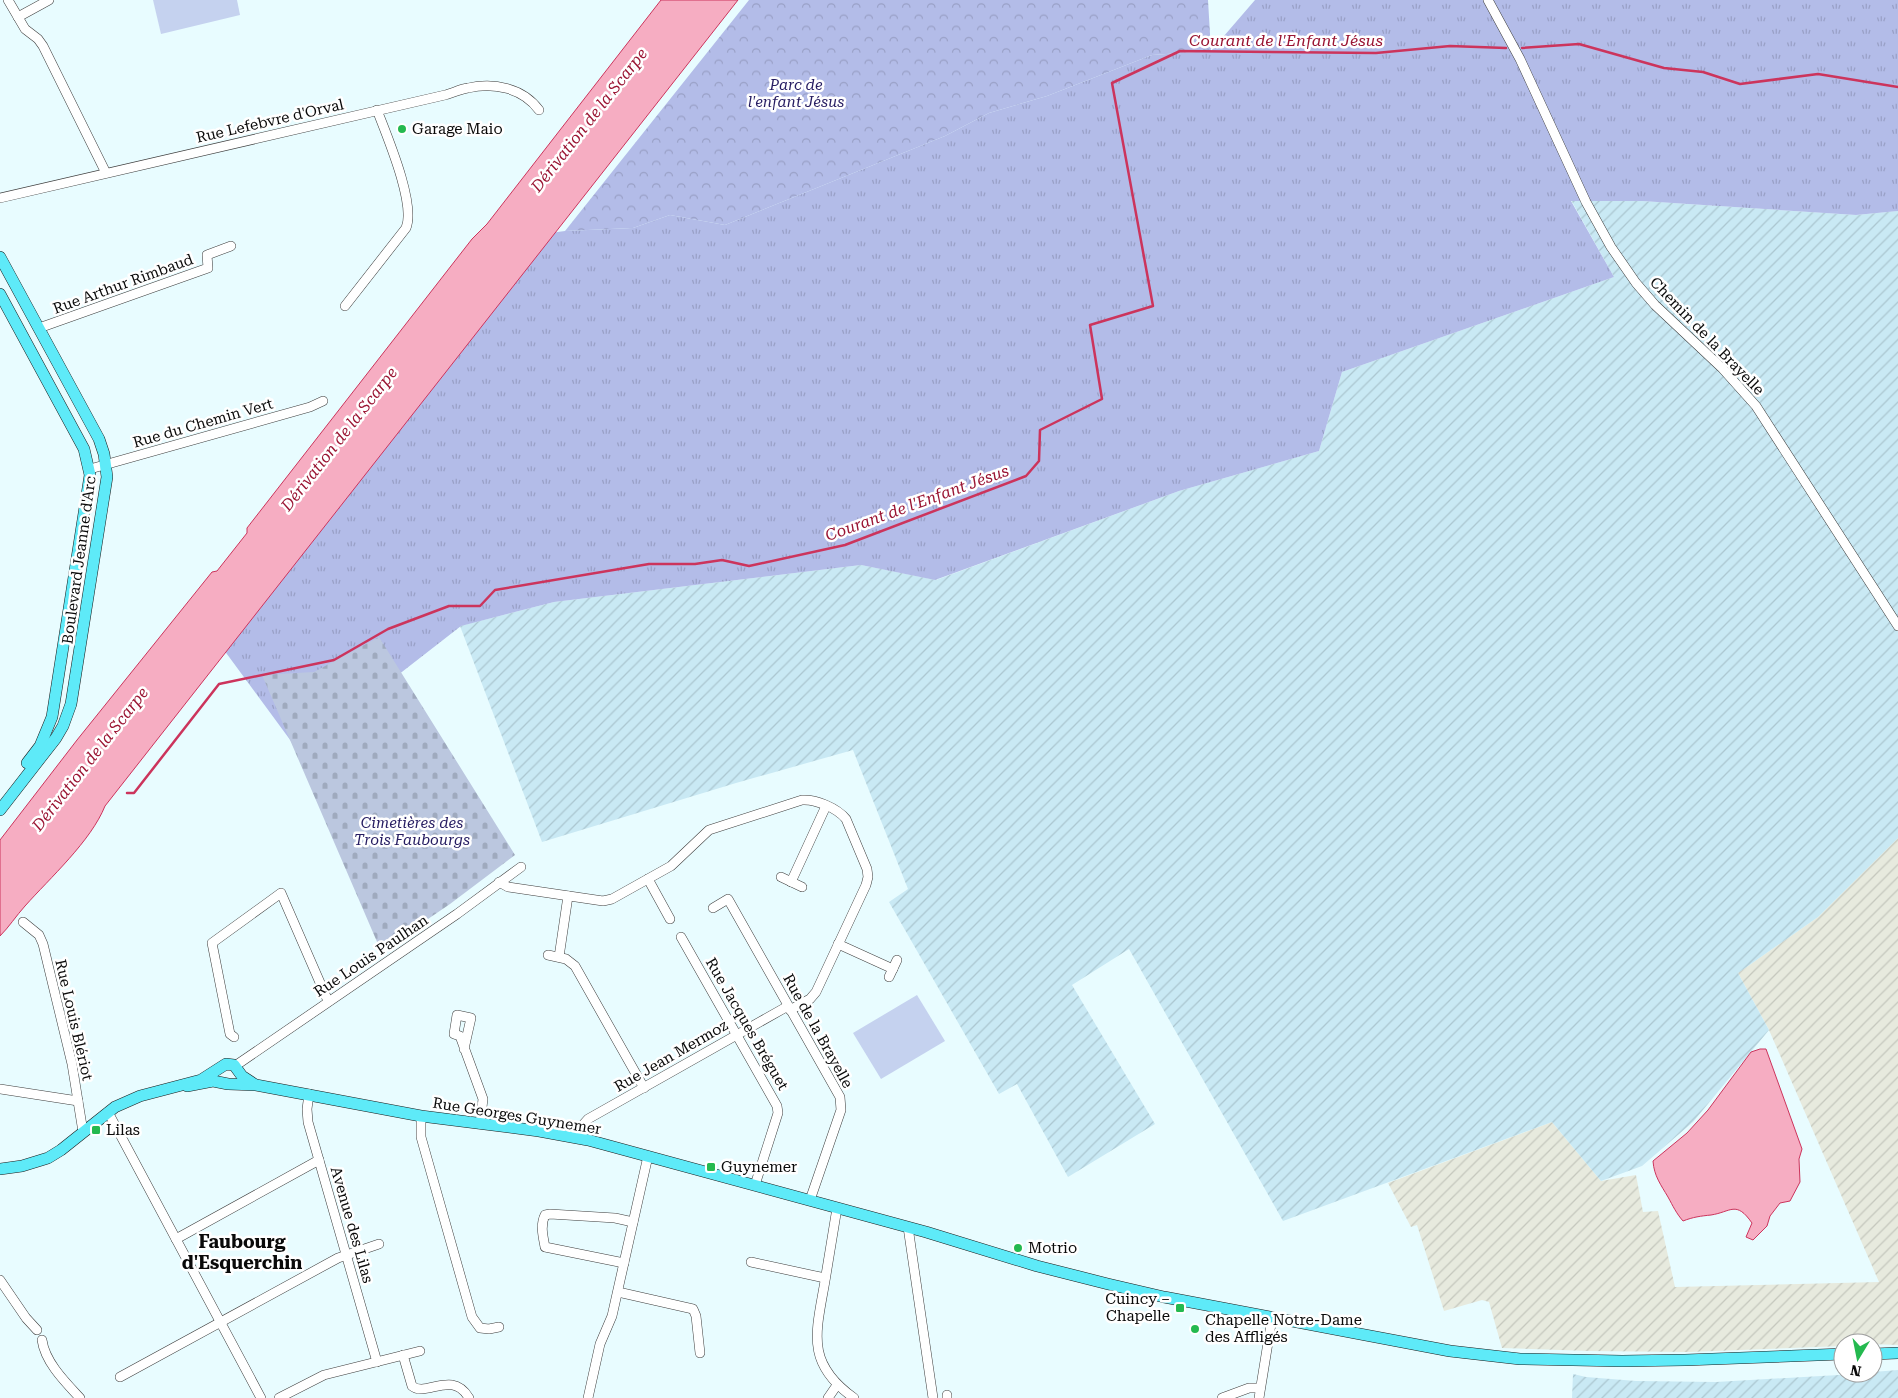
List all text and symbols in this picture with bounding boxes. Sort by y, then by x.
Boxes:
water label: Courant de l'Enfant Jésus [1189,31,1383,50]
water label: Dérivation de la Scarpe [526,44,651,196]
park label: Parc de l'enfant Jésus [748,76,844,111]
street label: Rue Lefebvre d'Orval [194,95,346,147]
place label: Garage Maio [412,120,503,138]
marker: Garage Maio [396,123,408,135]
street label: Rue Arthur Rimbaud [50,250,196,318]
street label: Chemin de la Brayelle [1646,273,1768,399]
water label: Dérivation de la Scarpe [276,363,401,515]
street label: Rue du Chemin Vert [131,394,275,452]
water label: Courant de l'Enfant Jésus [823,461,1011,545]
street label: Boulevard Jeanne d'Arc [58,475,100,645]
water label: Dérivation de la Scarpe [27,683,152,835]
park label: Cimetières des Trois Faubourgs [354,814,470,849]
street label: Rue Louis Paulhan [310,911,432,1001]
street label: Rue Jacques Bréguet [702,955,792,1094]
street label: Rue Louis Blériot [51,958,97,1083]
street label: Rue de la Brayelle [779,971,857,1091]
street label: Rue Jean Mermoz [611,1016,731,1096]
street label: Rue Georges Guynemer [431,1094,603,1138]
place label: Lilas [106,1121,140,1139]
marker: Lilas [90,1124,102,1136]
place label: Guynemer [721,1158,797,1176]
marker: Guynemer [705,1161,717,1173]
street label: Avenue des Lilas [327,1165,377,1285]
district label: Faubourg d'Esquerchin [182,1231,302,1273]
place label: Motrio [1028,1239,1077,1257]
marker: Motrio [1012,1242,1024,1254]
place label: Cuincy – Chapelle [1105,1290,1170,1325]
marker: Cuincy – Chapelle [1174,1302,1186,1314]
place label: Chapelle Notre-Dame des Affligés [1205,1311,1362,1346]
marker: Chapelle Notre-Dame des Affligés [1189,1323,1201,1335]
north arrow [1833,1333,1883,1383]
text: N [1849,1362,1862,1380]

